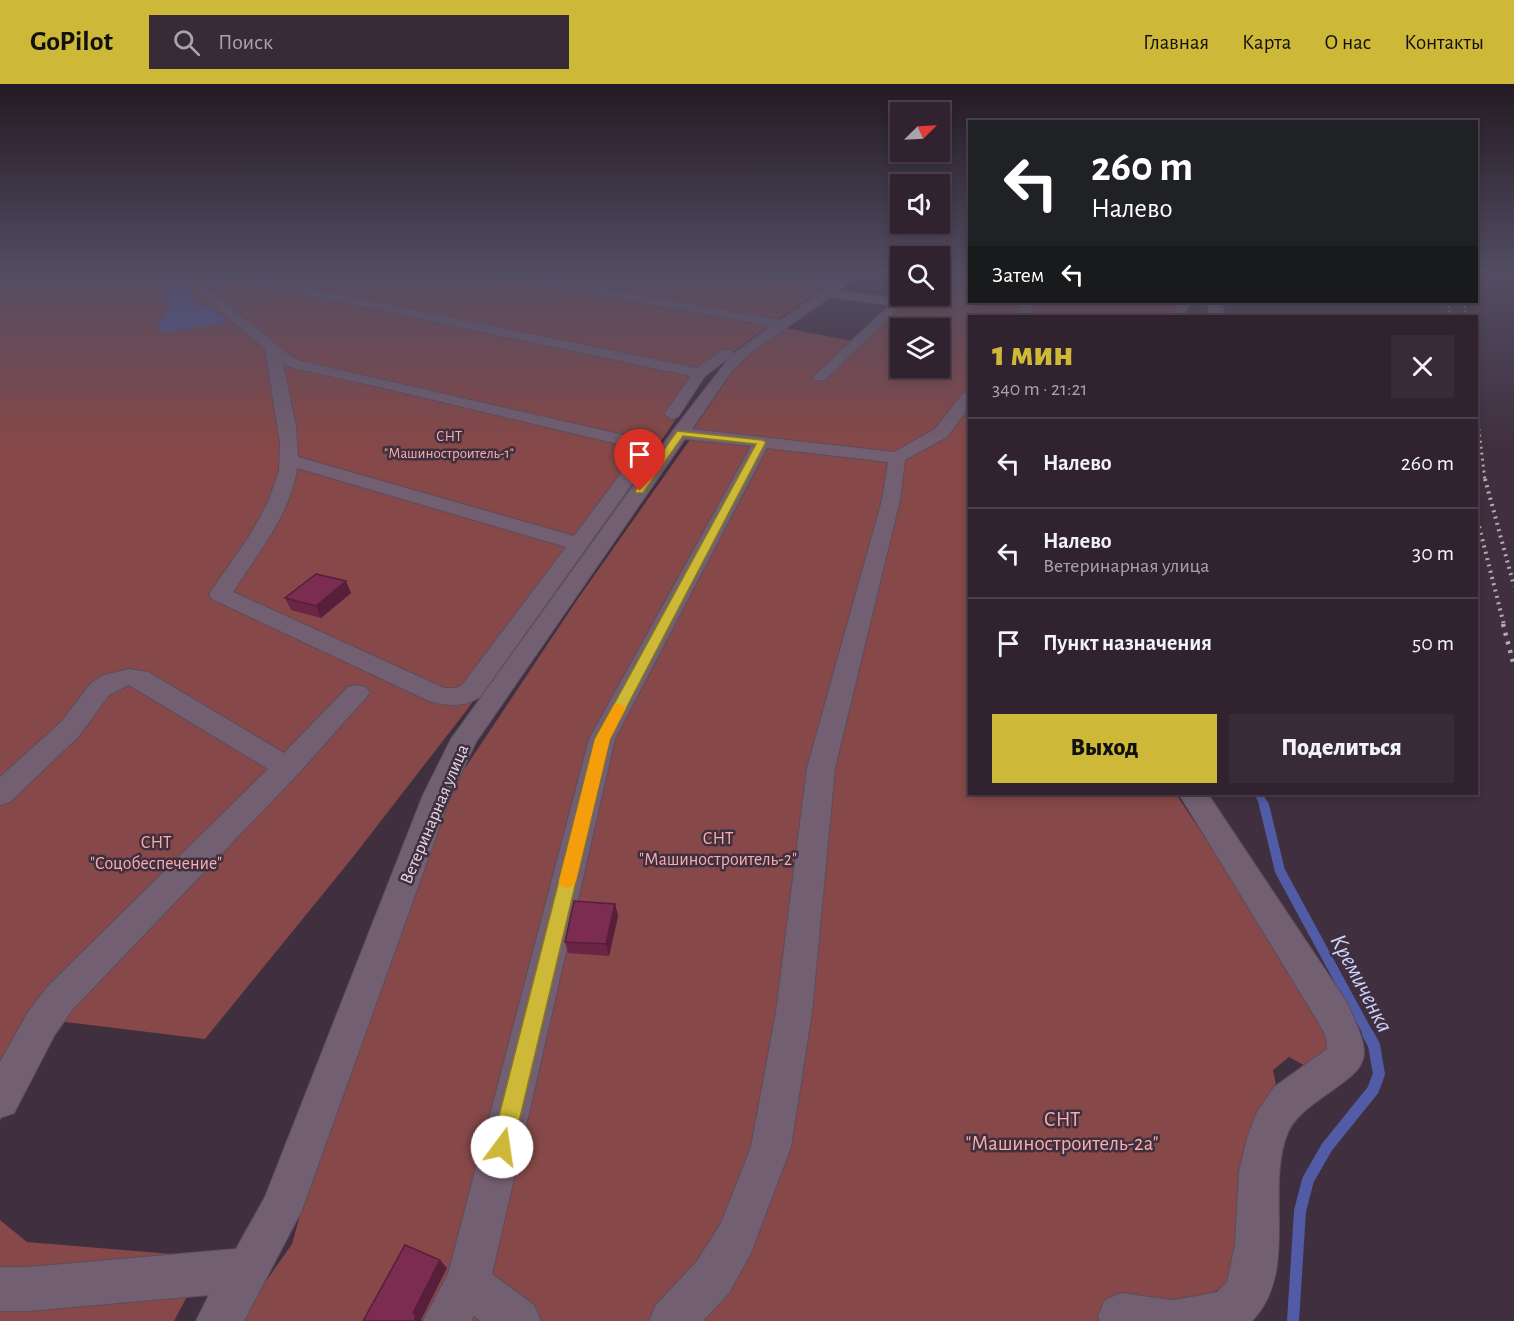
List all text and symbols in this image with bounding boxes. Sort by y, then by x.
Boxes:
search box [149,15,569,69]
icon: search [170,26,203,59]
text: GoPilot [30,28,113,56]
text: Поиск [218,31,273,53]
text: Главная [1143,32,1209,53]
text: Карта [1242,32,1291,53]
text: О нас [1324,32,1371,53]
text: Контакты [1404,32,1484,53]
north arrow [890,102,950,162]
map controls [890,102,950,378]
icon: left [992,144,1070,222]
text: 260 m [1091,146,1193,188]
button: sound [890,174,950,234]
text: Налево [1091,195,1173,222]
button: search [890,246,950,306]
icon: left [1056,258,1089,291]
text: Затем [992,264,1044,286]
button: layers [890,318,950,378]
button: close [1391,335,1454,398]
text: 1 мин [992,336,1074,372]
text: 340 m · 21:21 [992,379,1087,399]
park label: СНТ "Машиностроитель-1" [384,429,514,461]
pin [614,429,665,491]
icon: arrive [623,438,656,471]
icon: left [992,447,1025,480]
text: Налево [1043,452,1112,474]
text: 260 m [1401,452,1454,474]
text: Налево [1043,530,1112,552]
icon: left [992,537,1025,570]
text: 30 m [1412,542,1454,564]
text: Ветеринарная улица [1043,556,1210,576]
icon: arrive [992,627,1025,660]
text: Пункт назначения [1043,632,1212,654]
text: 50 m [1412,632,1454,654]
button: Выход [992,714,1217,783]
button: Поделиться [1229,714,1454,783]
street label: Ветеринарная улица [397,742,472,887]
park label: СНТ "Машиностроитель-2" [639,830,797,869]
park label: СНТ "Соцобеспечение" [90,834,222,873]
water label: Кремиченка [1325,931,1397,1036]
park label: СНТ "Машиностроитель-2а" [965,1109,1159,1154]
position arrow [470,1115,534,1179]

